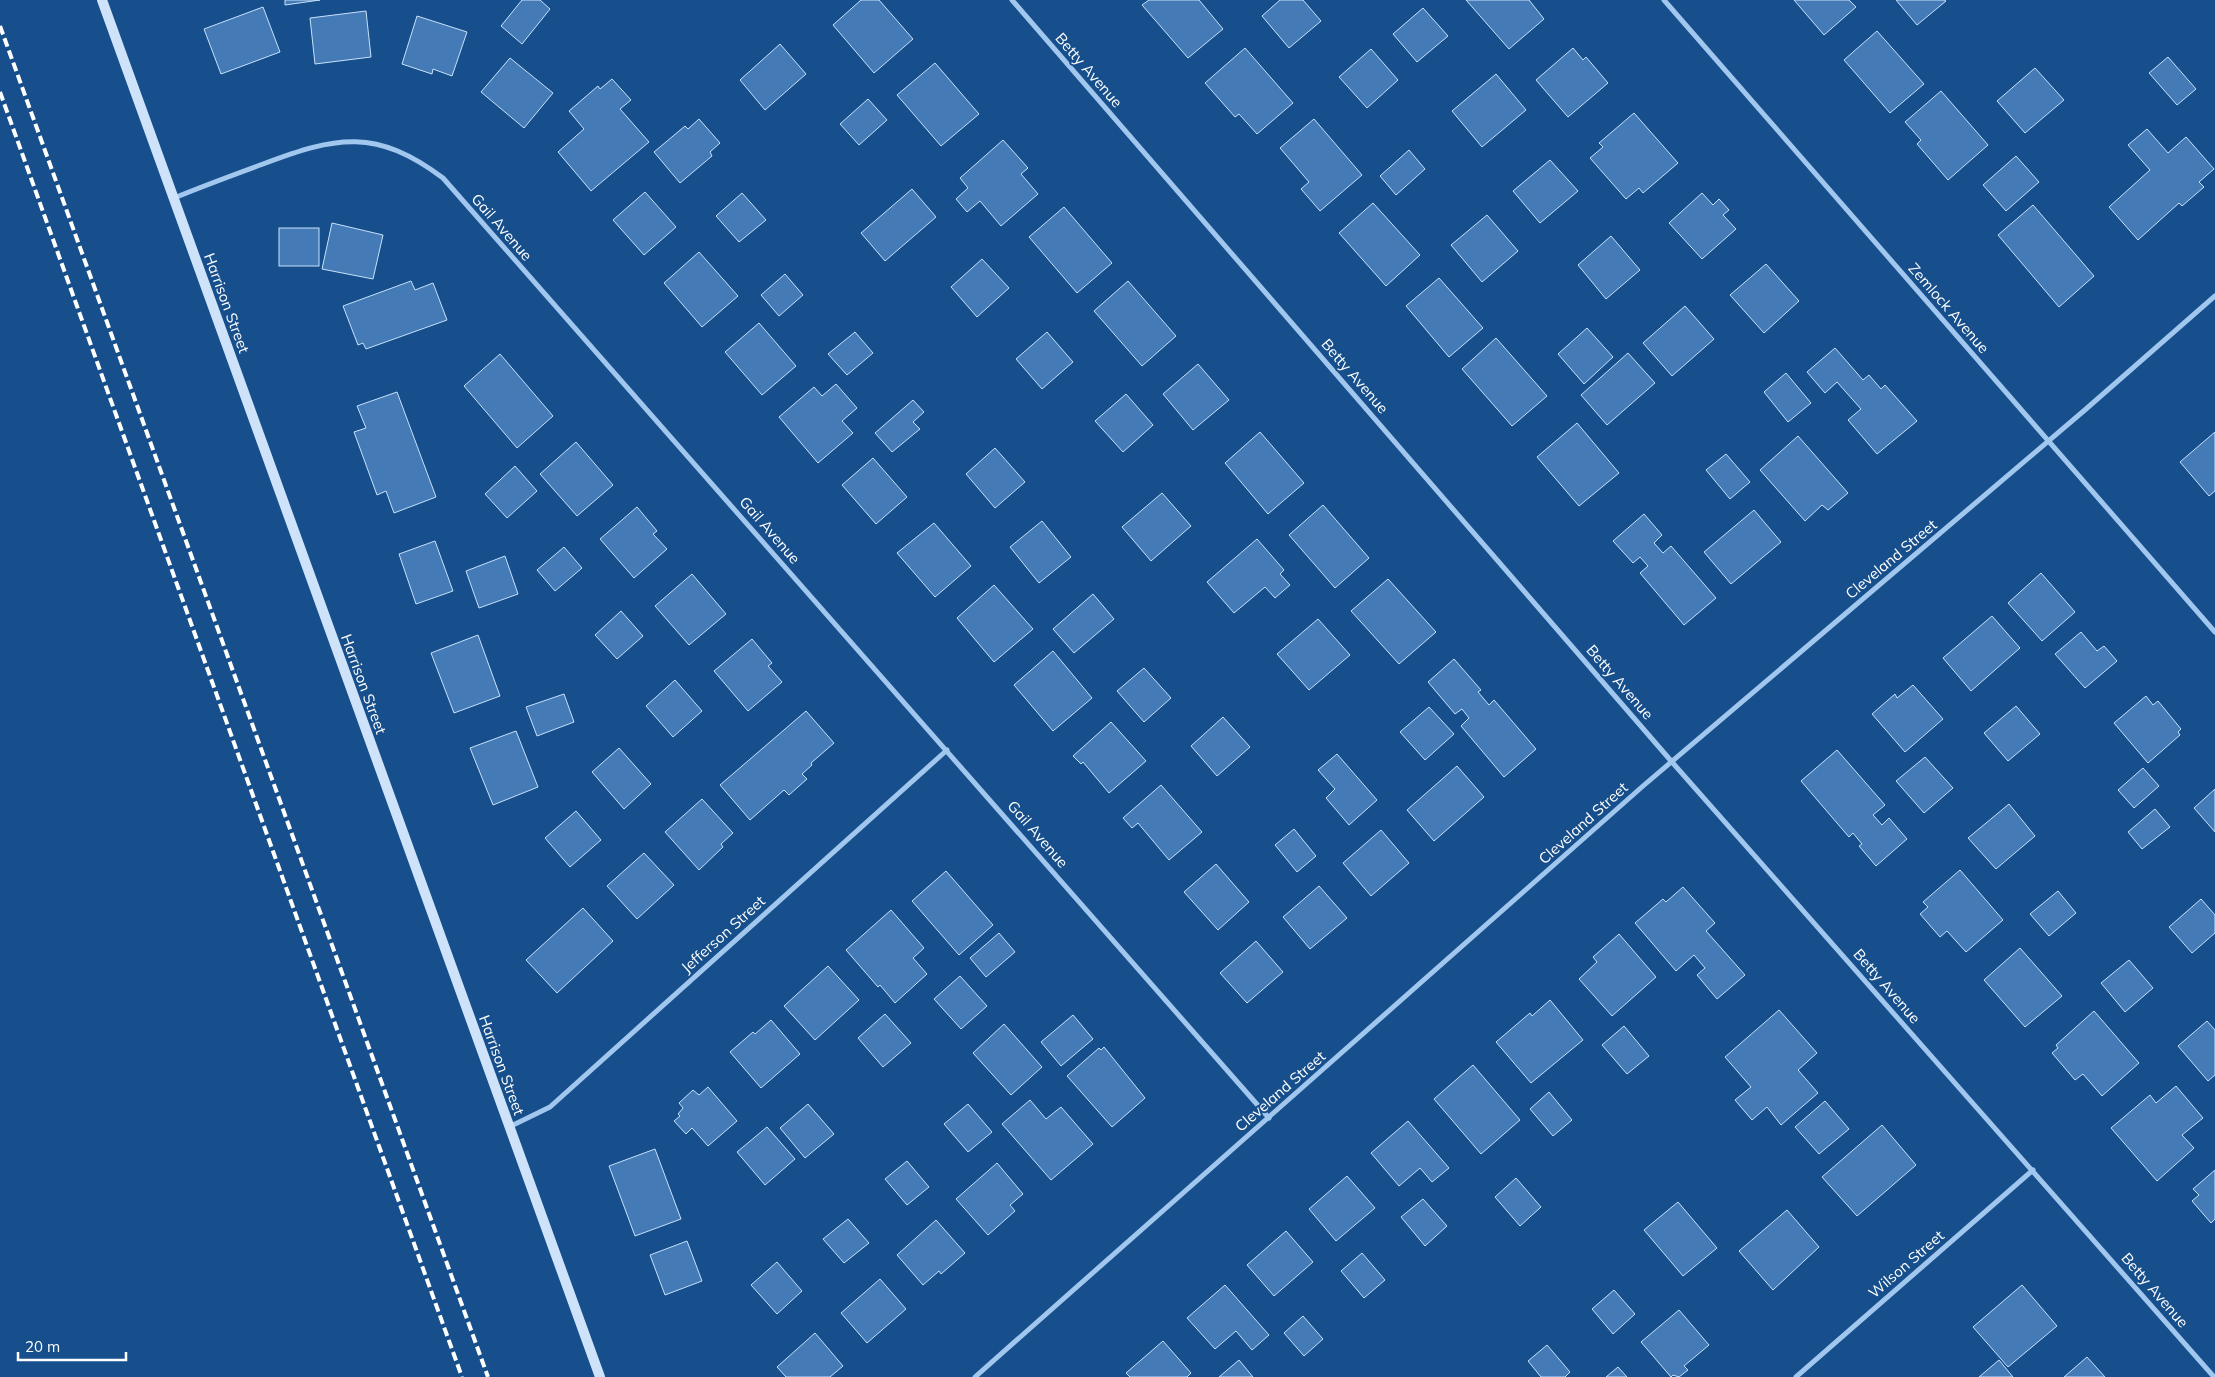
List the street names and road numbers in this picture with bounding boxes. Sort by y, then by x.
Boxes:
street label: Betty Avenue [1051,29,1127,111]
street label: Gail Avenue [468,189,536,265]
street label: Harrison Street [200,250,254,356]
street label: Zemlock Avenue [1905,259,1993,357]
street label: Betty Avenue [1317,335,1393,417]
street label: Gail Avenue [736,492,804,568]
street label: Cleveland Street [1841,515,1941,603]
street label: Harrison Street [337,631,391,737]
street label: Betty Avenue [1582,641,1658,723]
street label: Cleveland Street [1534,778,1632,868]
street label: Gail Avenue [1004,796,1072,872]
street label: Jefferson Street [677,891,769,977]
street label: Betty Avenue [1849,945,1925,1027]
street label: Harrison Street [475,1012,529,1118]
street label: Cleveland Street [1231,1047,1329,1135]
street label: Wilson Street [1864,1226,1948,1302]
street label: Betty Avenue [2117,1249,2193,1331]

